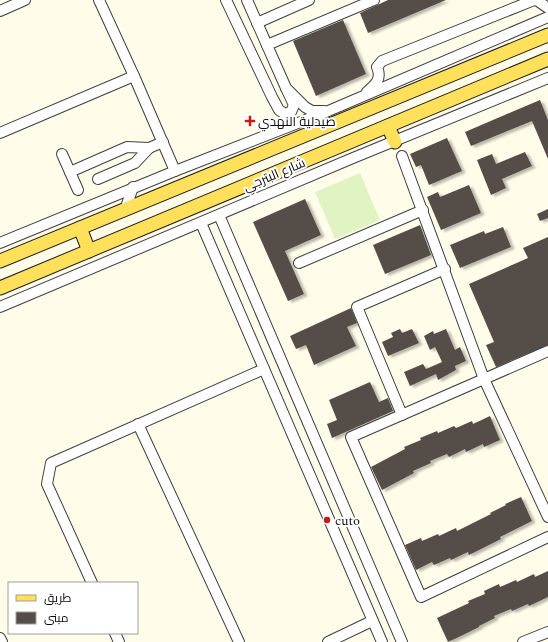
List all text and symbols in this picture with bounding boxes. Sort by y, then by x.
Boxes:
place label: صيدلية النهدي [258,112,336,132]
marker: صيدلية النهدي [245,116,255,126]
street label: شارع البترجي [240,153,309,197]
place label: cuto [335,511,360,531]
marker: cuto [322,515,332,525]
legend [8,582,138,634]
text: طريق [44,589,72,608]
text: مبنى [44,609,69,628]

